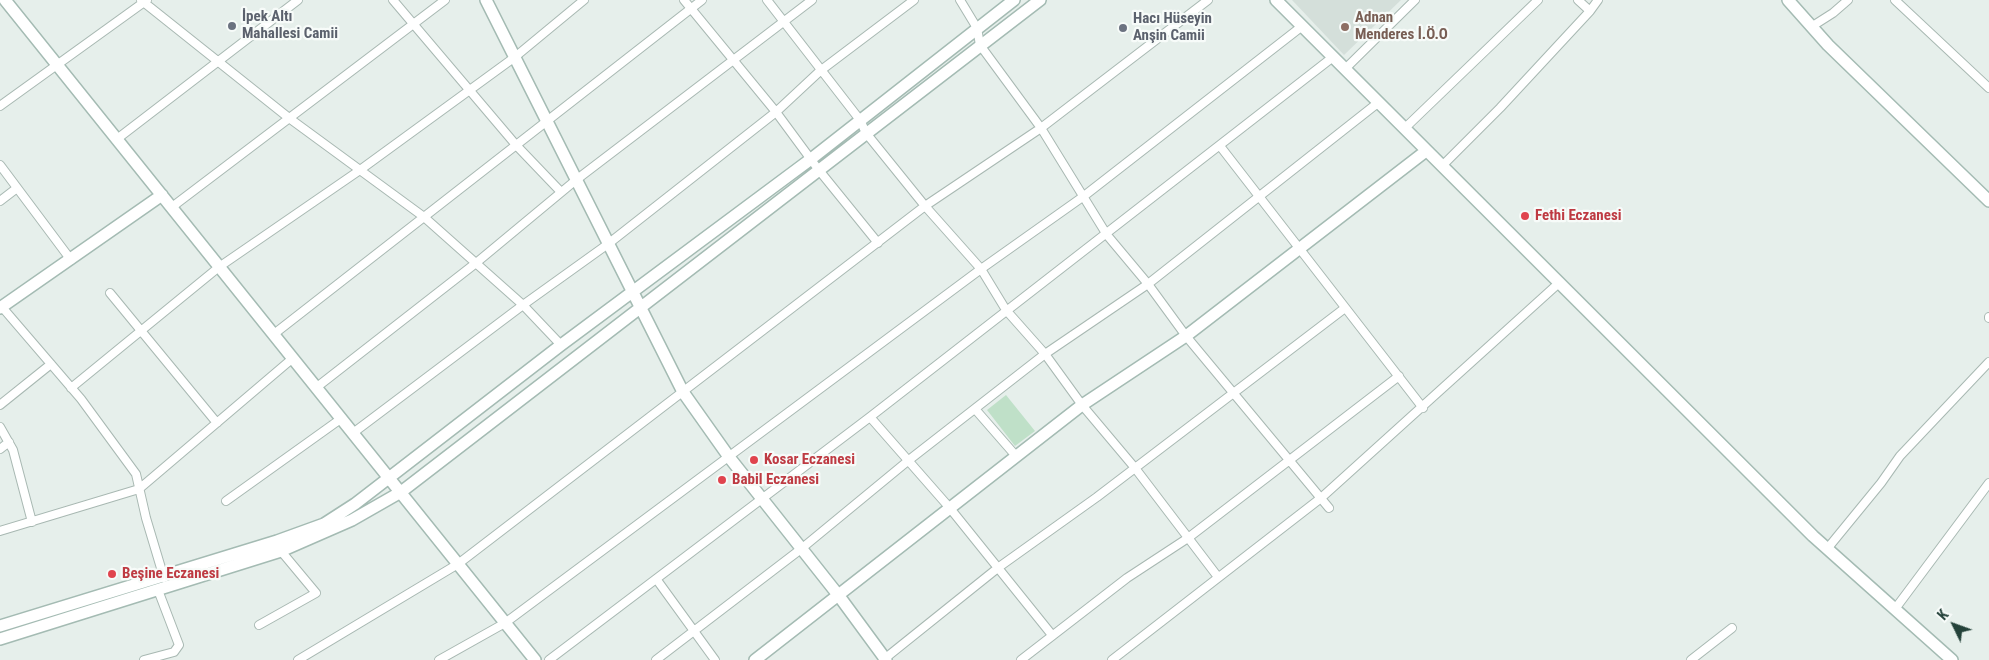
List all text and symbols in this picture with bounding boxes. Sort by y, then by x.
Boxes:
place label: İpek Altı Mahallesi Camii [242,8,338,43]
place label: Adnan Menderes İ.Ö.O [1355,9,1448,44]
place label: Hacı Hüseyin Anşin Camii [1133,10,1212,45]
marker: İpek Altı Mahallesi Camii [226,20,238,32]
marker: Adnan Menderes İ.Ö.O [1339,21,1351,33]
marker: Hacı Hüseyin Anşin Camii [1117,22,1129,34]
place label: Fethi Eczanesi [1535,207,1622,225]
marker: Fethi Eczanesi [1519,210,1531,222]
place label: Kosar Eczanesi [764,451,855,469]
marker: Kosar Eczanesi [748,454,760,466]
place label: Babil Eczanesi [732,471,819,489]
marker: Babil Eczanesi [716,474,728,486]
place label: Beşine Eczanesi [122,565,219,583]
marker: Beşine Eczanesi [106,568,118,580]
north arrow [1929,600,1979,650]
text: K [1934,607,1951,623]

